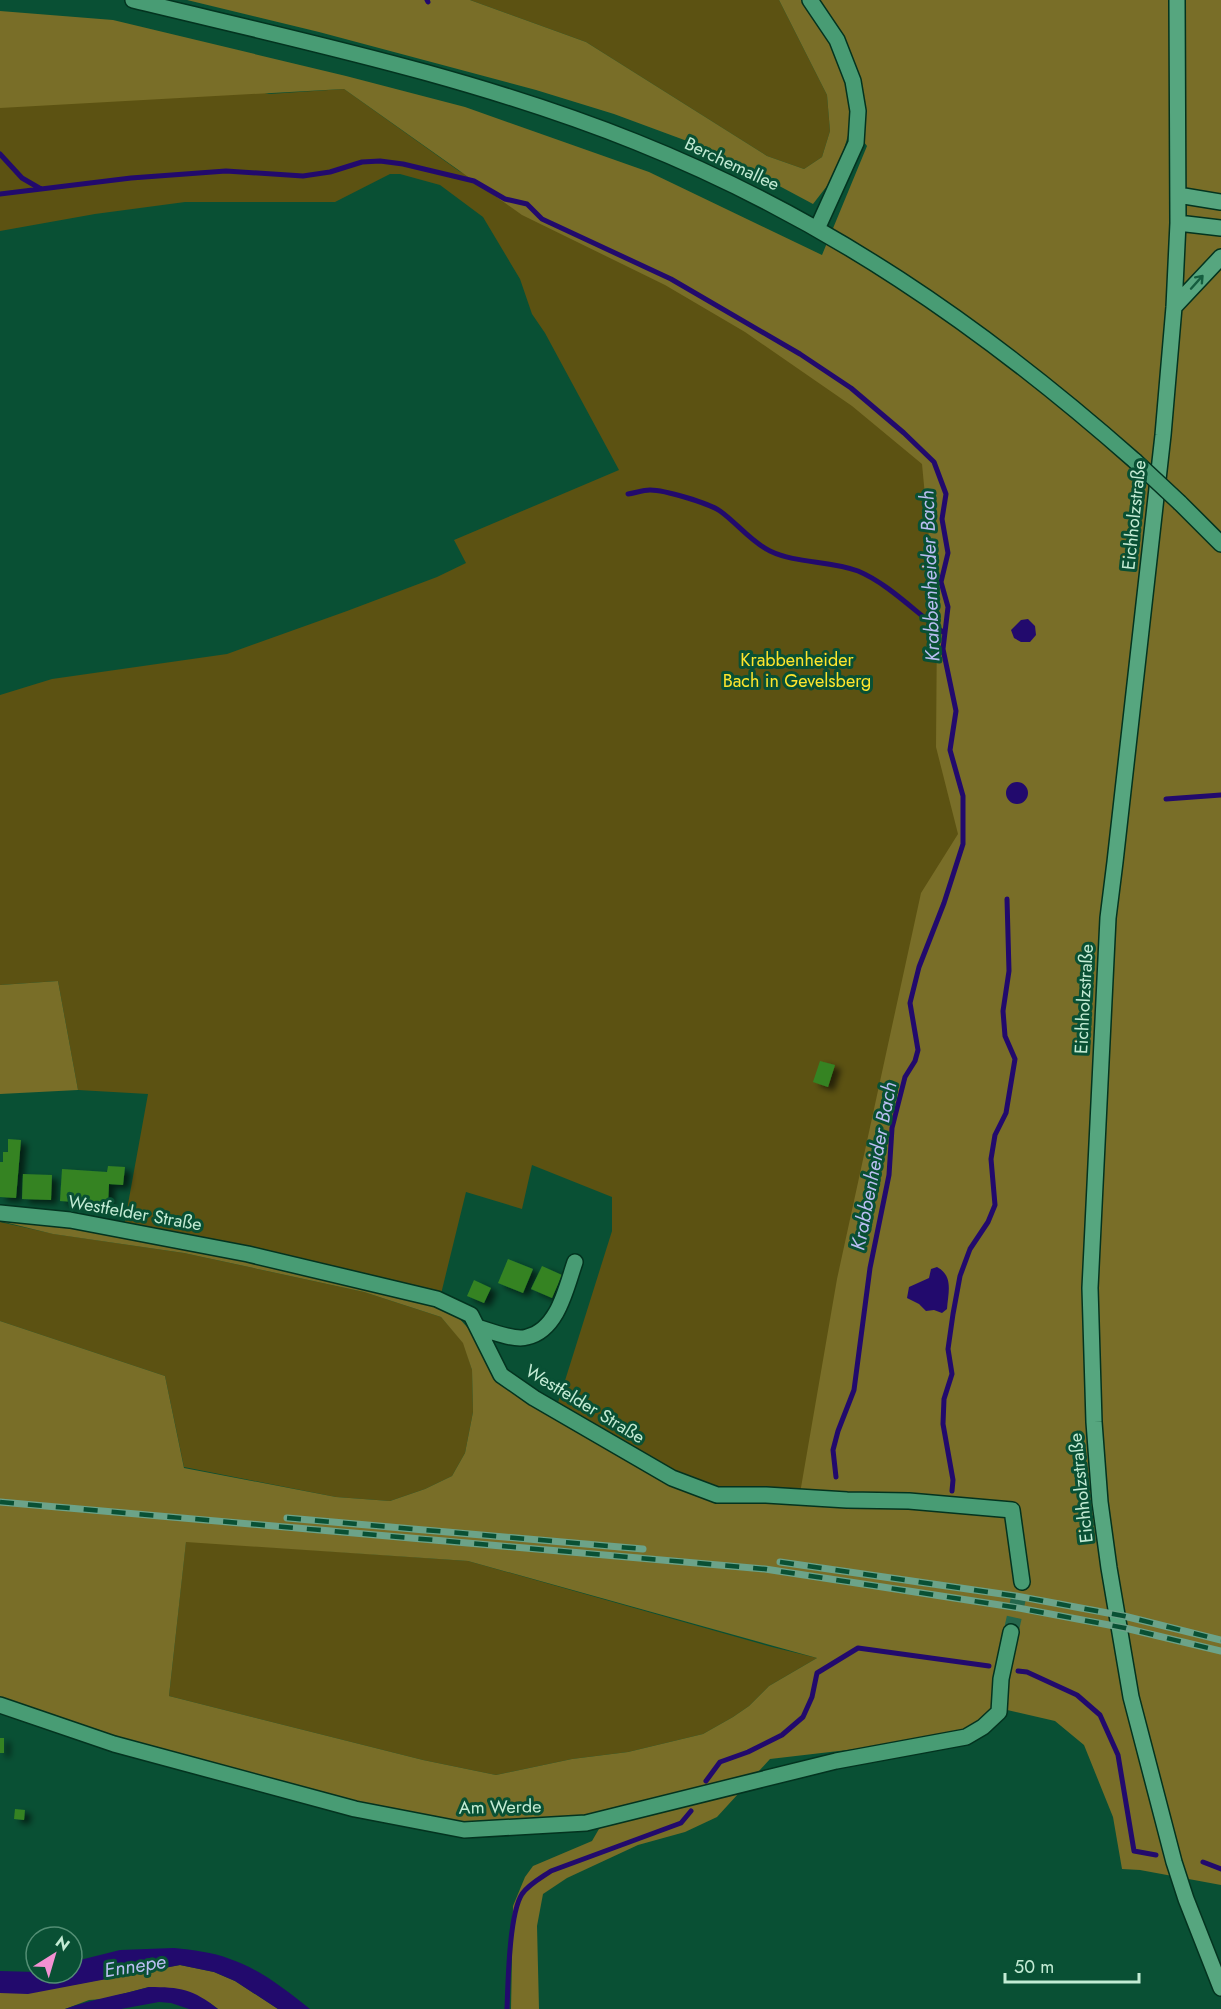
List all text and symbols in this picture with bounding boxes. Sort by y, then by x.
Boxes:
street label: Berchemallee [680,131,784,197]
one-way arrow [1190,275,1204,290]
street label: Eichholzstraße [1115,459,1153,571]
water label: Krabbenheider Bach [913,490,947,662]
park label: Krabbenheider Bach in Gevelsberg [723,647,871,694]
street label: Eichholzstraße [1068,943,1100,1055]
water label: Krabbenheider Bach [843,1079,905,1253]
street label: Westfelder Straße [66,1188,204,1238]
street label: Westfelder Straße [520,1358,650,1450]
street label: Eichholzstraße [1062,1432,1100,1544]
street label: Am Werde [458,1793,542,1821]
north arrow [24,1925,84,1985]
text: N [51,1930,75,1956]
scale bar [1005,1946,1138,1984]
water label: Ennepe [102,1947,168,1985]
text: 50 m [1014,1954,1054,1980]

